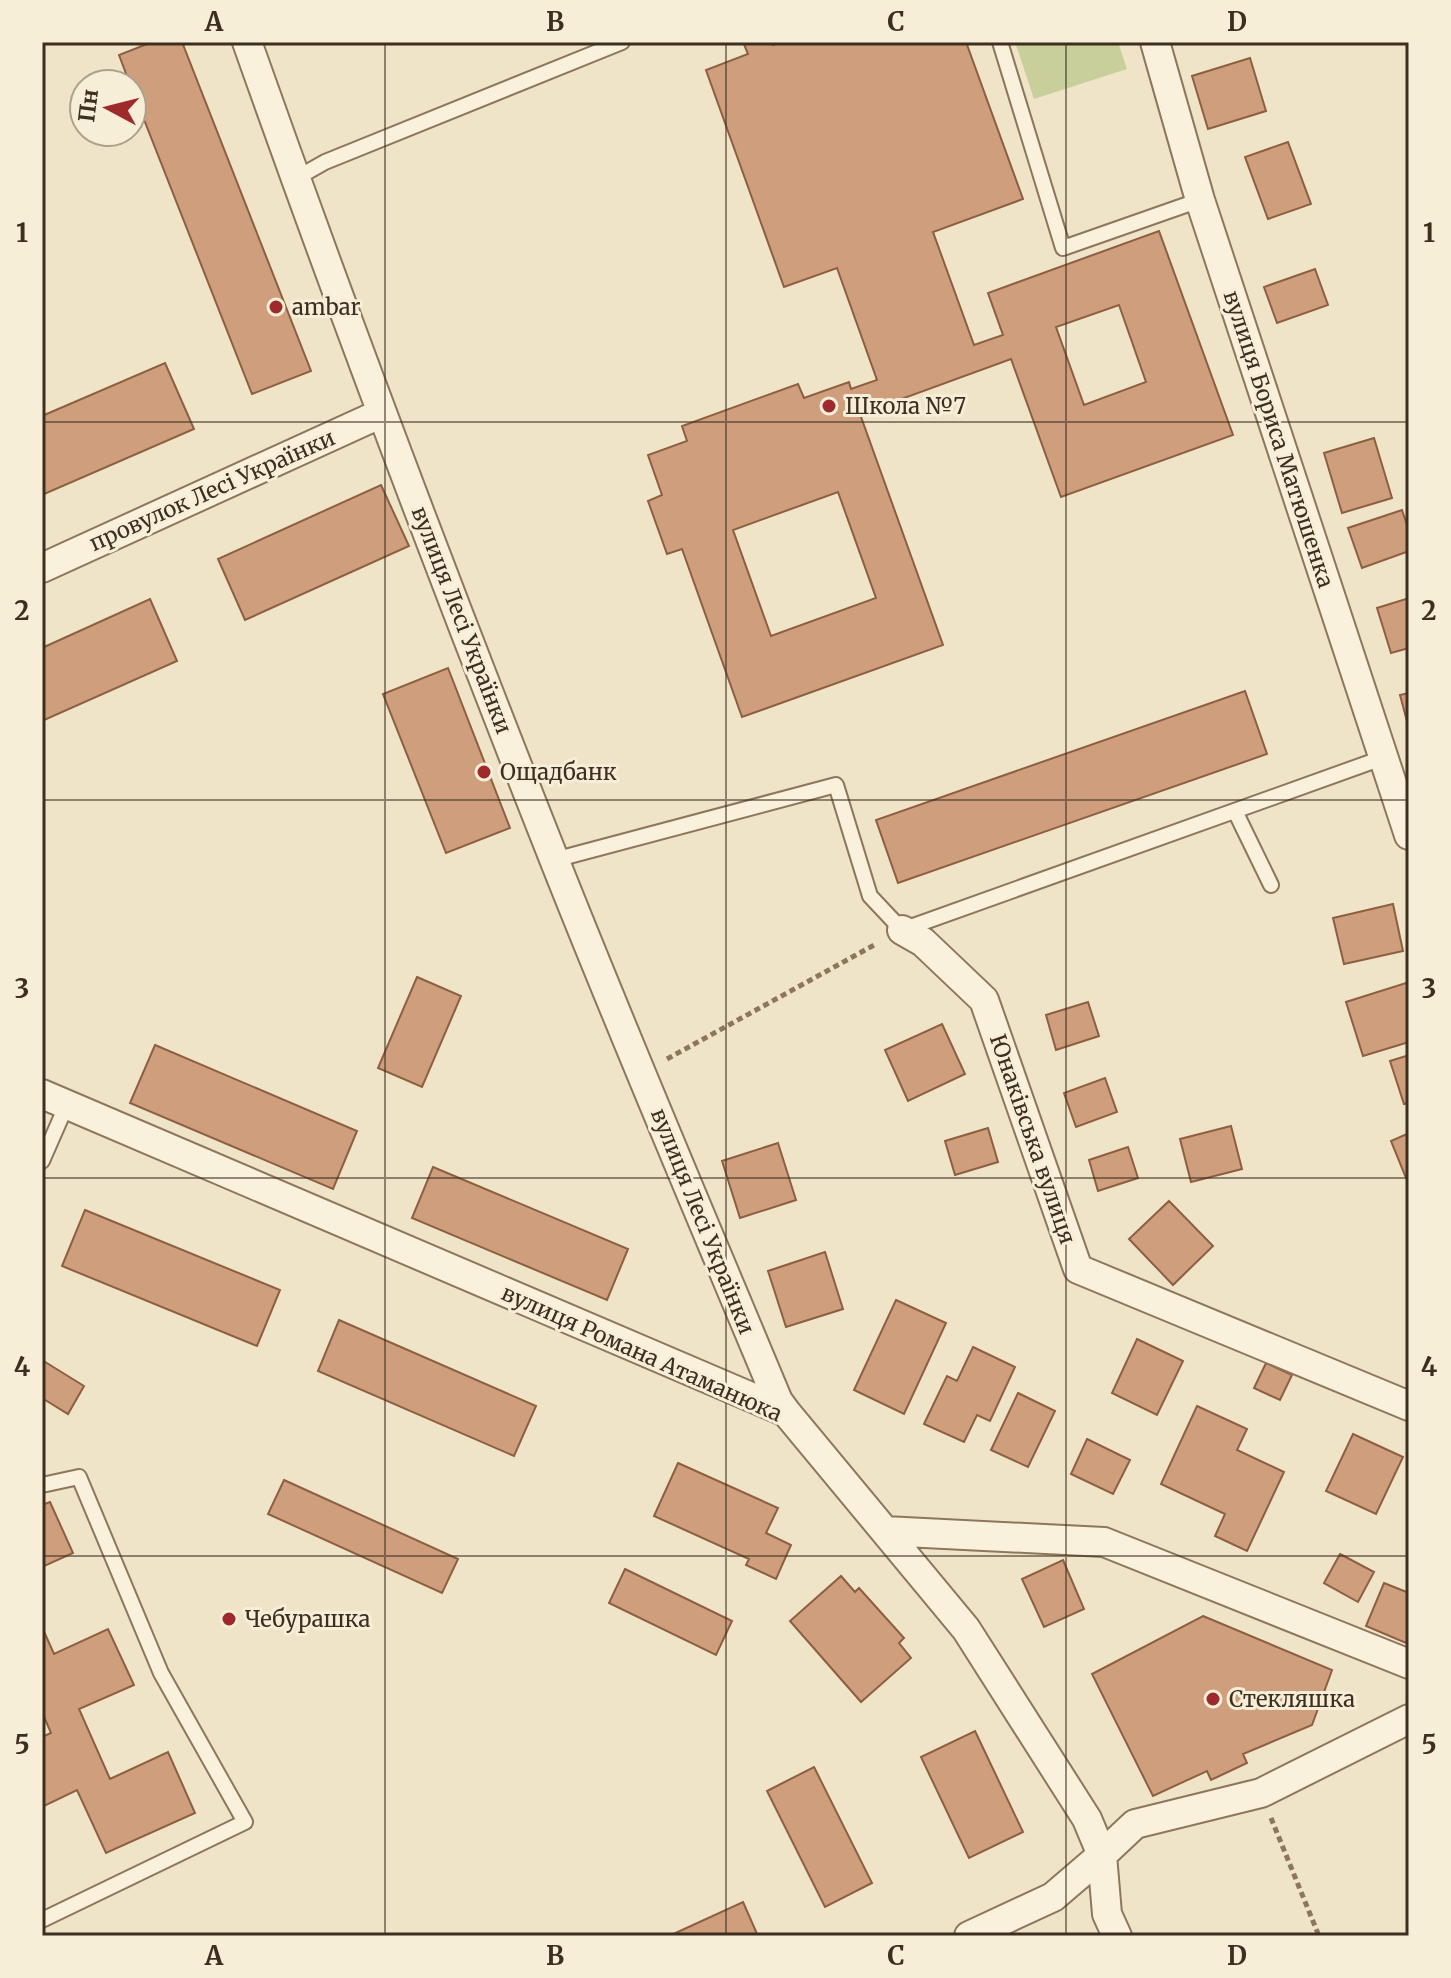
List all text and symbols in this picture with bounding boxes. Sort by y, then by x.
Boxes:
text: A [204,5,224,38]
text: B [546,5,564,38]
text: C [887,5,905,38]
text: D [1227,5,1247,38]
north arrow [68,68,148,148]
text: Пн [72,87,104,124]
text: 1 [16,216,28,249]
text: 1 [1423,216,1435,249]
street label: вулиця Бориса Матюшенка [1218,287,1340,591]
place label: ambar [292,293,361,321]
marker: ambar [267,298,285,316]
place label: Школа №7 [845,392,966,420]
marker: Школа №7 [820,397,838,415]
street label: провулок Лесі Українки [85,423,339,557]
street label: вулиця Лесі Українки [406,502,518,738]
text: 2 [14,594,30,627]
text: 2 [1421,594,1437,627]
place label: Ощадбанк [500,758,617,786]
marker: Ощадбанк [475,763,493,781]
text: 3 [15,972,29,1005]
text: 3 [1422,972,1436,1005]
street label: Юнаківська вулиця [984,1030,1082,1248]
street label: вулиця Лесі Українки [645,1104,761,1338]
street label: вулиця Романа Атаманюка [497,1278,787,1428]
text: 4 [14,1350,31,1383]
text: 4 [1421,1350,1438,1383]
place label: Чебурашка [245,1605,371,1633]
marker: Чебурашка [220,1610,238,1628]
place label: Стекляшка [1229,1685,1355,1713]
marker: Стекляшка [1204,1690,1222,1708]
text: 5 [14,1728,30,1761]
text: 5 [1421,1728,1437,1761]
text: A [204,1939,224,1972]
text: B [546,1939,564,1972]
text: C [887,1939,905,1972]
text: D [1227,1939,1247,1972]

